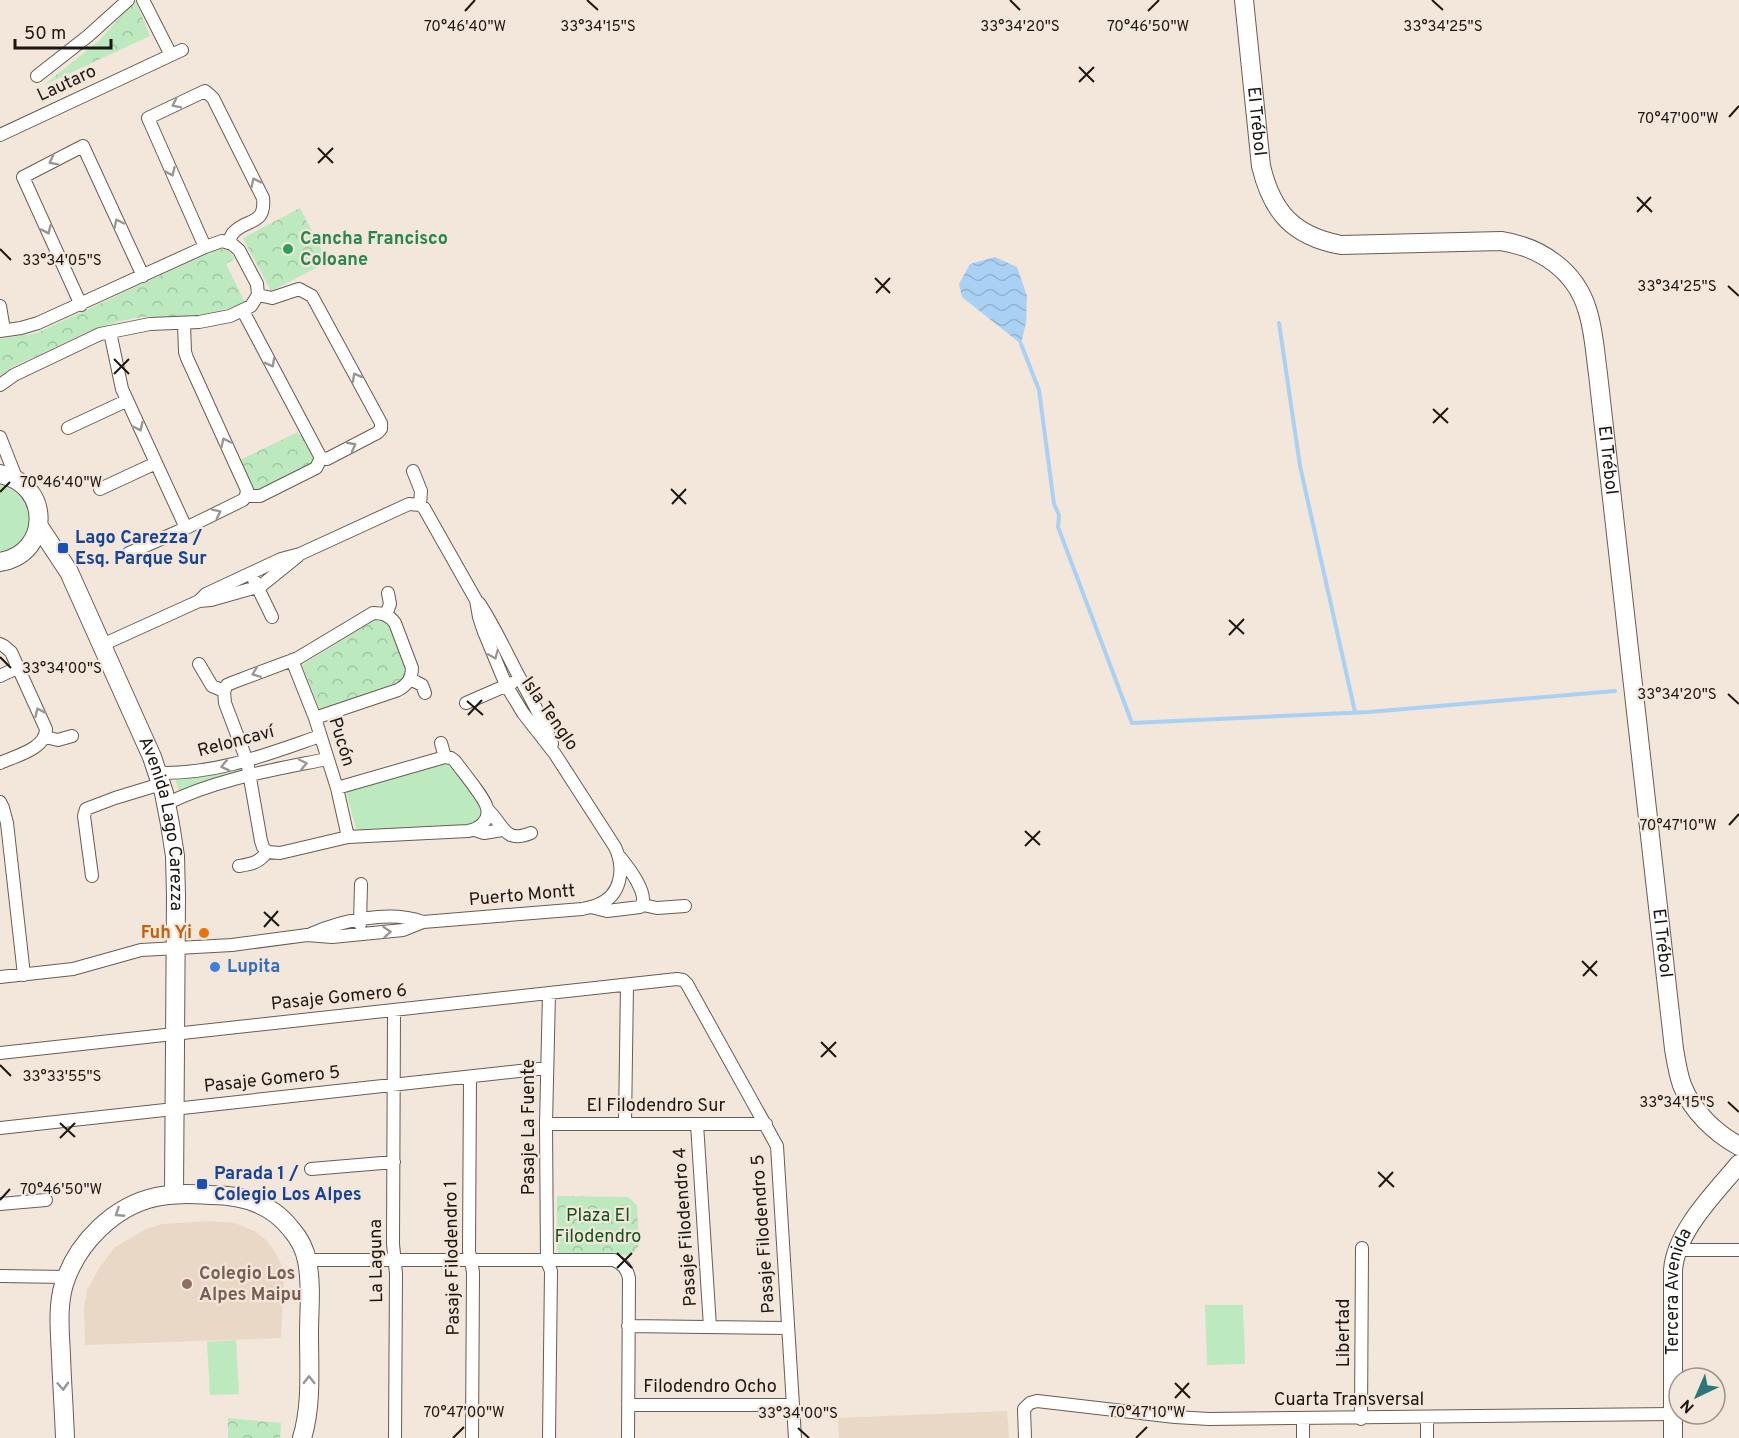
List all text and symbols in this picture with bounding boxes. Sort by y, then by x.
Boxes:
scale bar [15,12,111,50]
text: 70°46'40"W [424,18,506,37]
text: 33°34'15"S [560,18,636,37]
text: 33°34'20"S [980,18,1060,37]
text: 70°46'50"W [1107,18,1189,37]
text: 33°34'25"S [1403,18,1483,37]
text: 50 m [24,23,66,46]
street label: Lautaro [34,60,100,108]
street label: El Trébol [1241,86,1271,157]
one-way arrow [172,97,183,109]
text: 70°47'00"W [1637,110,1719,129]
one-way arrow [48,154,59,166]
one-way arrow [164,165,176,176]
one-way arrow [251,177,262,188]
one-way arrow [114,219,126,230]
one-way arrow [40,223,52,234]
place label: Cancha Francisco Coloane [300,228,448,272]
marker: Cancha Francisco Coloane [281,242,295,256]
text: 33°34'05"S [22,252,102,271]
text: 33°34'25"S [1637,278,1717,297]
one-way arrow [263,356,275,367]
one-way arrow [352,373,363,383]
one-way arrow [131,421,143,432]
street label: El Trébol [1592,424,1623,496]
one-way arrow [220,438,232,449]
one-way arrow [346,442,357,454]
text: 70°46'40"W [20,474,102,493]
one-way arrow [210,508,221,520]
place label: Lago Carezza / Esq. Parque Sur [75,527,207,571]
marker: Lago Carezza / Esq. Parque Sur [56,541,70,555]
one-way arrow [487,649,499,660]
text: 33°34'00"S [22,660,102,679]
one-way arrow [251,666,262,678]
street label: Isla Tenglo [515,673,583,755]
text: 33°34'20"S [1637,686,1717,705]
one-way arrow [34,707,46,718]
street label: Pucón [323,715,359,769]
street label: Reloncaví [195,720,278,763]
street label: Avenida Lago Carezza [133,733,188,911]
one-way arrow [297,758,307,771]
one-way arrow [220,759,230,772]
text: 70°47'10"W [1639,817,1717,836]
street label: Puerto Montt [468,880,576,912]
street label: El Trébol [1647,907,1677,979]
place label: Fuh Yi [141,922,192,945]
marker: Fuh Yi [197,926,211,940]
one-way arrow [382,926,391,939]
place label: Lupita [227,956,280,979]
marker: Lupita [208,960,222,974]
street label: Pasaje Gomero 6 [270,979,408,1017]
street label: Pasaje La Fuente [518,1059,541,1195]
street label: Pasaje Gomero 5 [203,1061,341,1099]
text: 33°33'55"S [22,1068,102,1087]
text: 33°34'15"S [1639,1094,1715,1113]
street label: El Filodendro Sur [587,1095,725,1118]
street label: Pasaje Filodendro 4 [669,1147,703,1307]
street label: Pasaje Filodendro 5 [747,1154,781,1314]
place label: Parada 1 / Colegio Los Alpes [214,1163,362,1207]
marker: Parada 1 / Colegio Los Alpes [195,1177,209,1191]
street label: Pasaje Filodendro 1 [440,1180,466,1336]
text: 70°46'50"W [20,1181,102,1200]
park label: Plaza El Filodendro [555,1205,641,1249]
one-way arrow [115,1206,126,1217]
street label: La Laguna [365,1219,389,1303]
street label: Tercera Avenida [1661,1224,1697,1355]
place label: Colegio Los Alpes Maipu [199,1263,302,1307]
marker: Colegio Los Alpes Maipu [180,1277,194,1291]
street label: Libertad [1333,1299,1356,1367]
north arrow [1667,1366,1727,1426]
one-way arrow [303,1376,315,1385]
street label: Filodendro Ocho [643,1376,777,1399]
one-way arrow [56,1382,69,1391]
street label: Cuarta Transversal [1274,1389,1424,1412]
text: N [1677,1394,1699,1417]
text: 70°47'00"W [423,1404,505,1423]
text: 70°47'10"W [1108,1404,1186,1423]
text: 33°34'00"S [758,1405,838,1424]

